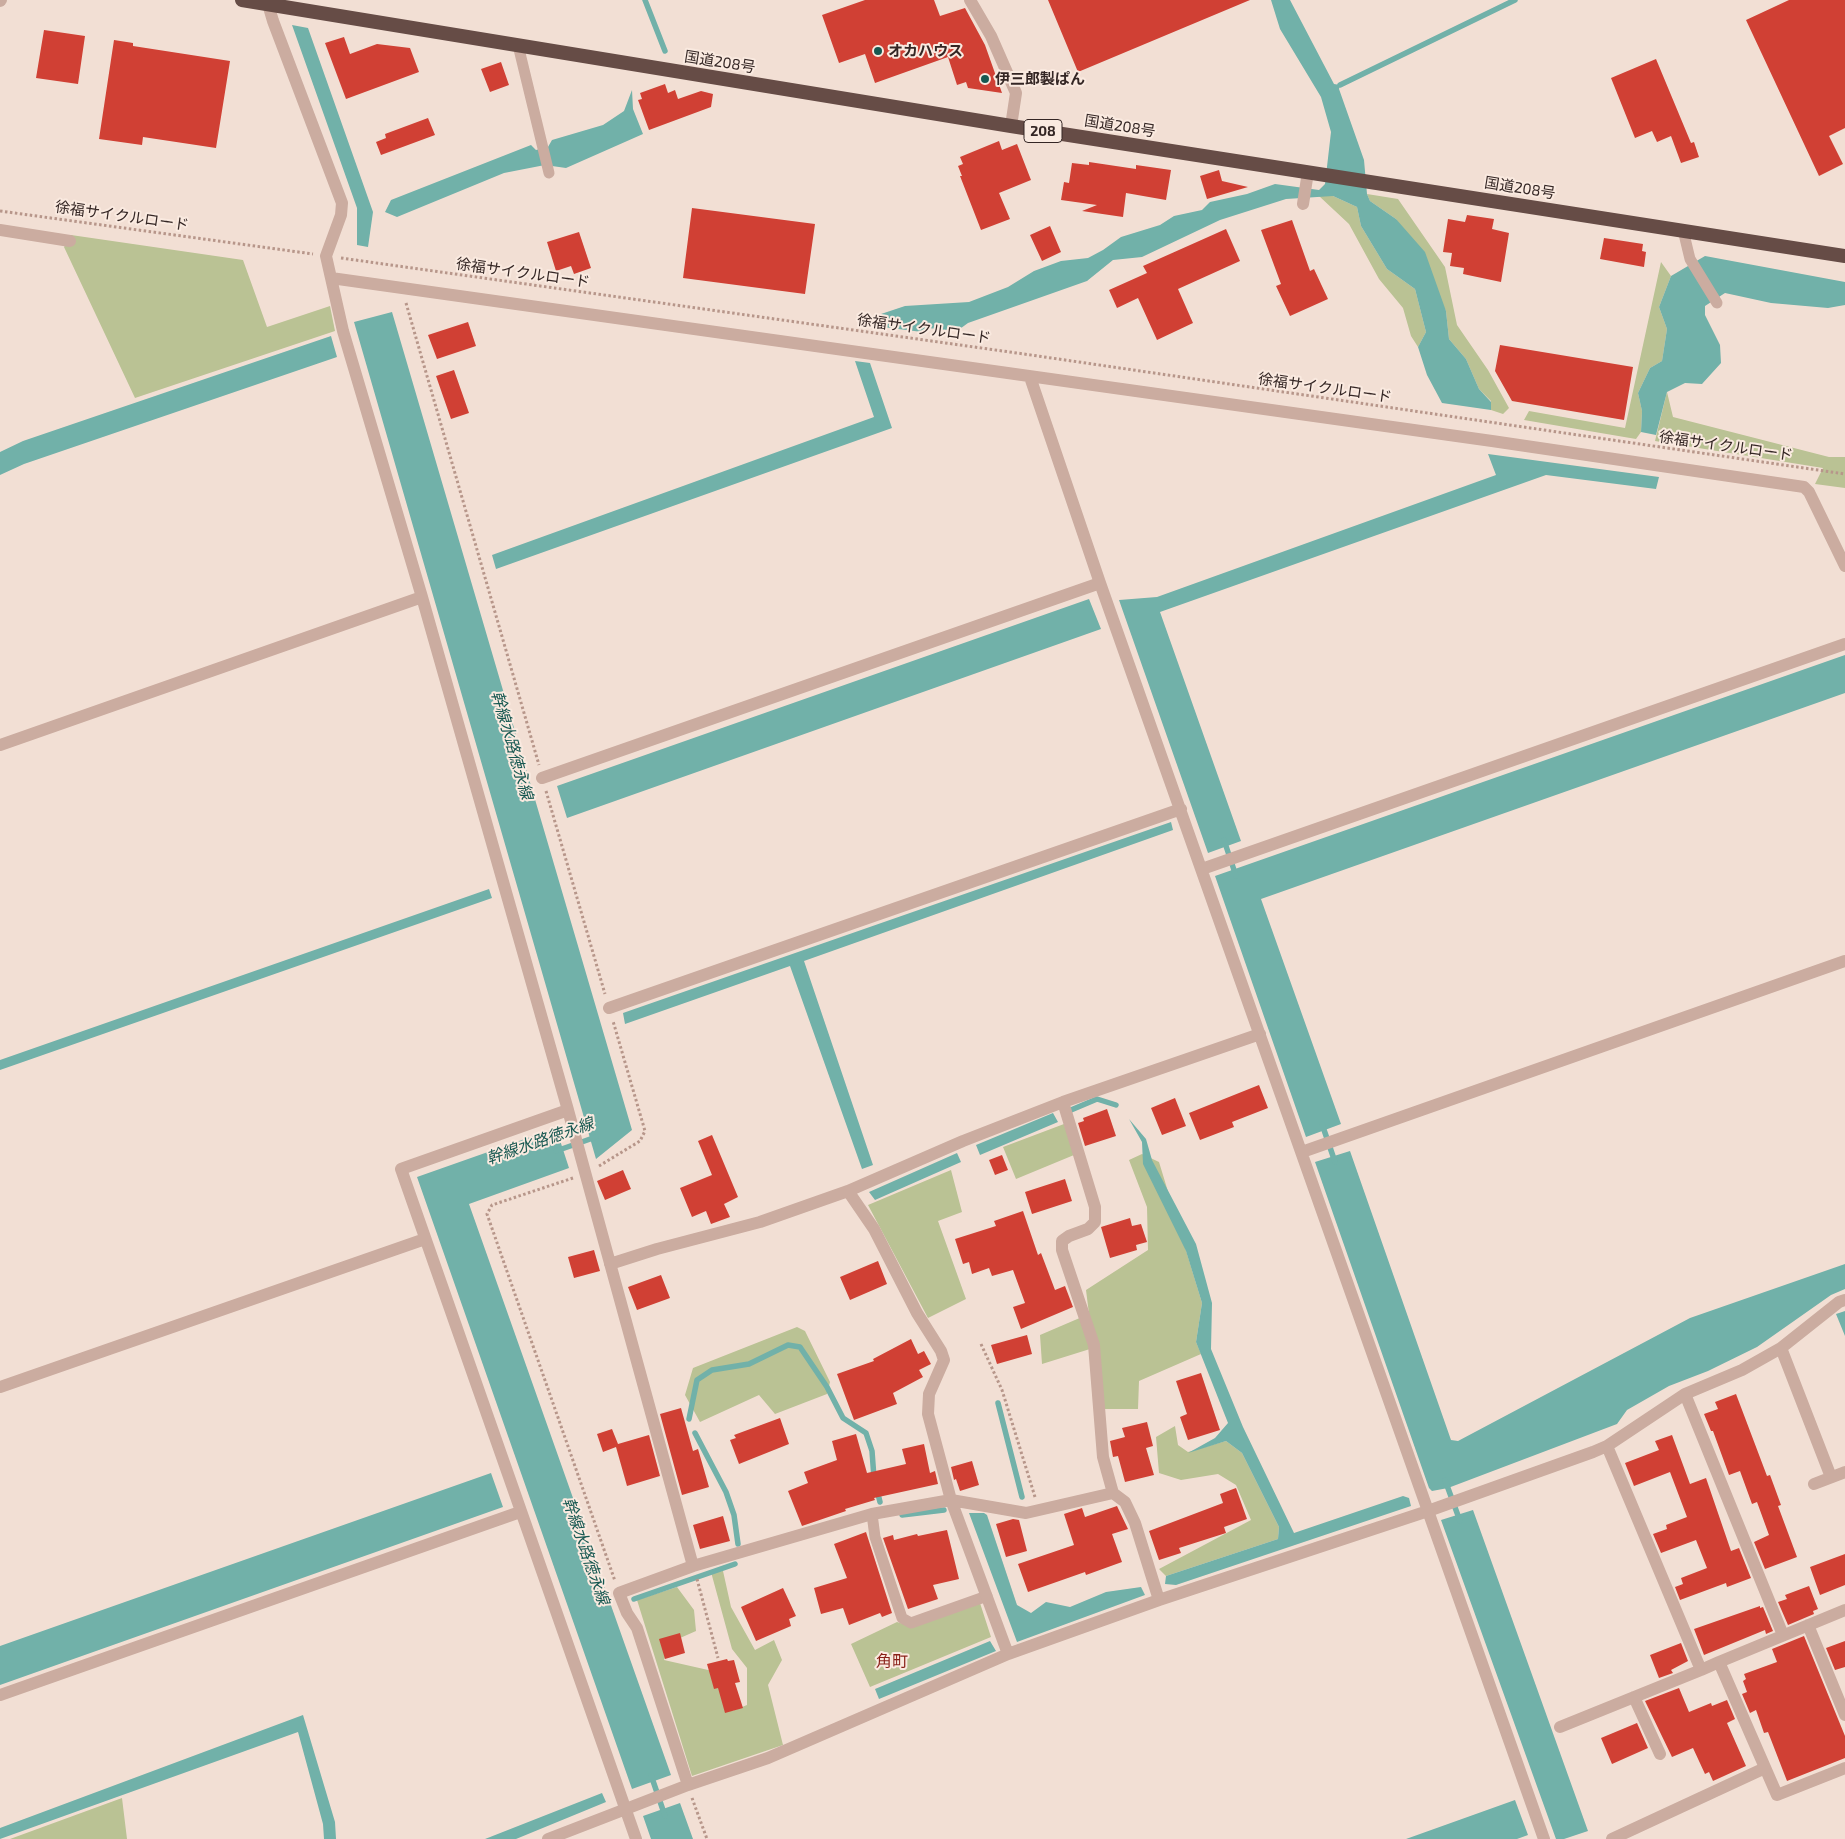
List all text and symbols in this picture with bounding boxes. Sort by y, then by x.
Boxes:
place label: オカハウス [888,42,963,60]
marker: オカハウス [872,45,884,57]
street label: 国道208号 [683,48,757,76]
place label: 伊三郎製ぱん [995,70,1085,88]
marker: 伊三郎製ぱん [979,73,991,85]
street label: 国道208号 [1083,112,1157,140]
road number: 208 [1024,120,1062,142]
street label: 国道208号 [1483,174,1557,202]
street label: 徐福サイクルロード [54,198,190,234]
street label: 徐福サイクルロード [455,255,591,291]
street label: 徐福サイクルロード [856,311,992,347]
street label: 徐福サイクルロード [1257,370,1393,406]
street label: 徐福サイクルロード [1658,428,1794,464]
water label: 幹線水路徳永線 [487,689,537,801]
water label: 幹線水路徳永線 [484,1114,596,1168]
water label: 幹線水路徳永線 [559,1495,613,1607]
district label: 角町 [876,1652,908,1672]

